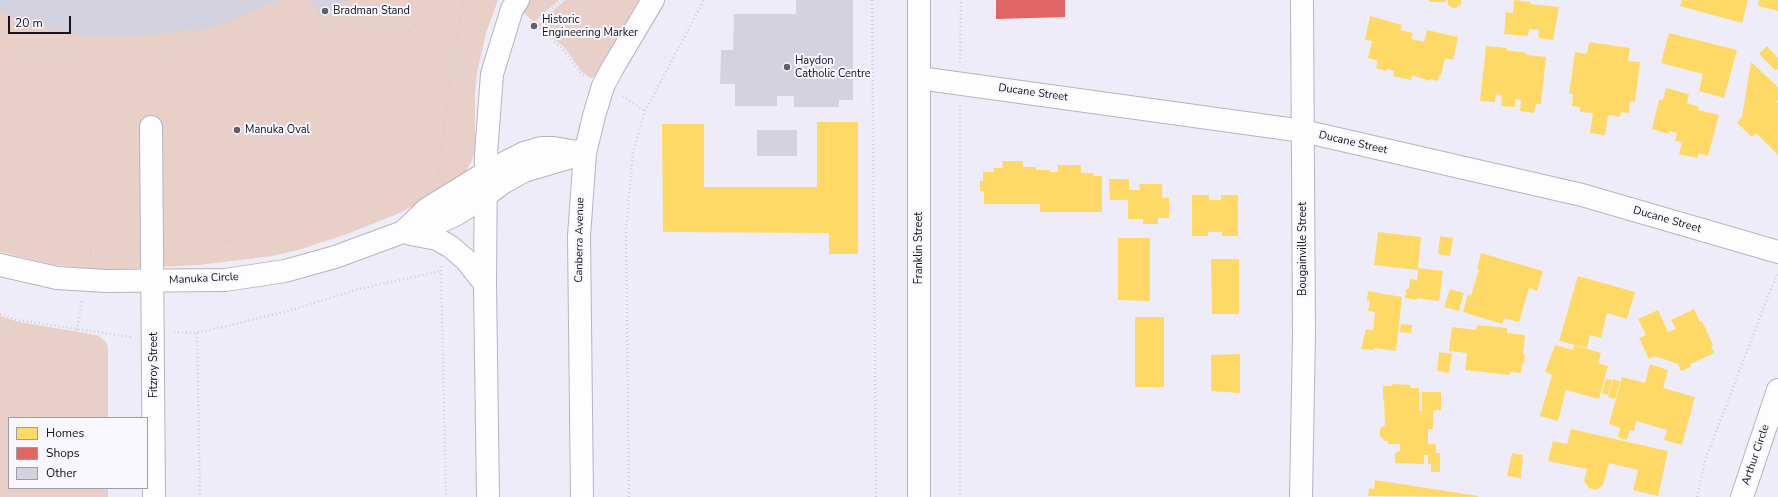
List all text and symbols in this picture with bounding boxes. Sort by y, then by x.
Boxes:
place label: Bradman Stand [333,4,410,18]
marker: Bradman Stand [320,6,330,16]
scale bar [10,8,73,34]
place label: Historic Engineering Marker [542,13,638,39]
text: 20 m [15,15,43,31]
marker: Historic Engineering Marker [529,21,539,31]
place label: Haydon Catholic Centre [795,54,871,80]
marker: Haydon Catholic Centre [782,62,792,72]
street label: Ducane Street [997,82,1069,104]
place label: Manuka Oval [245,123,310,137]
marker: Manuka Oval [232,125,242,135]
street label: Ducane Street [1317,129,1389,157]
street label: Canberra Avenue [573,197,587,283]
street label: Bougainville Street [1296,202,1310,296]
street label: Ducane Street [1631,204,1703,236]
street label: Franklin Street [912,212,926,284]
street label: Manuka Circle [169,271,239,287]
street label: Fitzroy Street [147,332,161,398]
legend [8,417,148,489]
street label: Arthur Circle [1739,423,1773,487]
text: Homes [46,425,84,441]
text: Shops [46,445,80,461]
text: Other [46,465,77,481]

